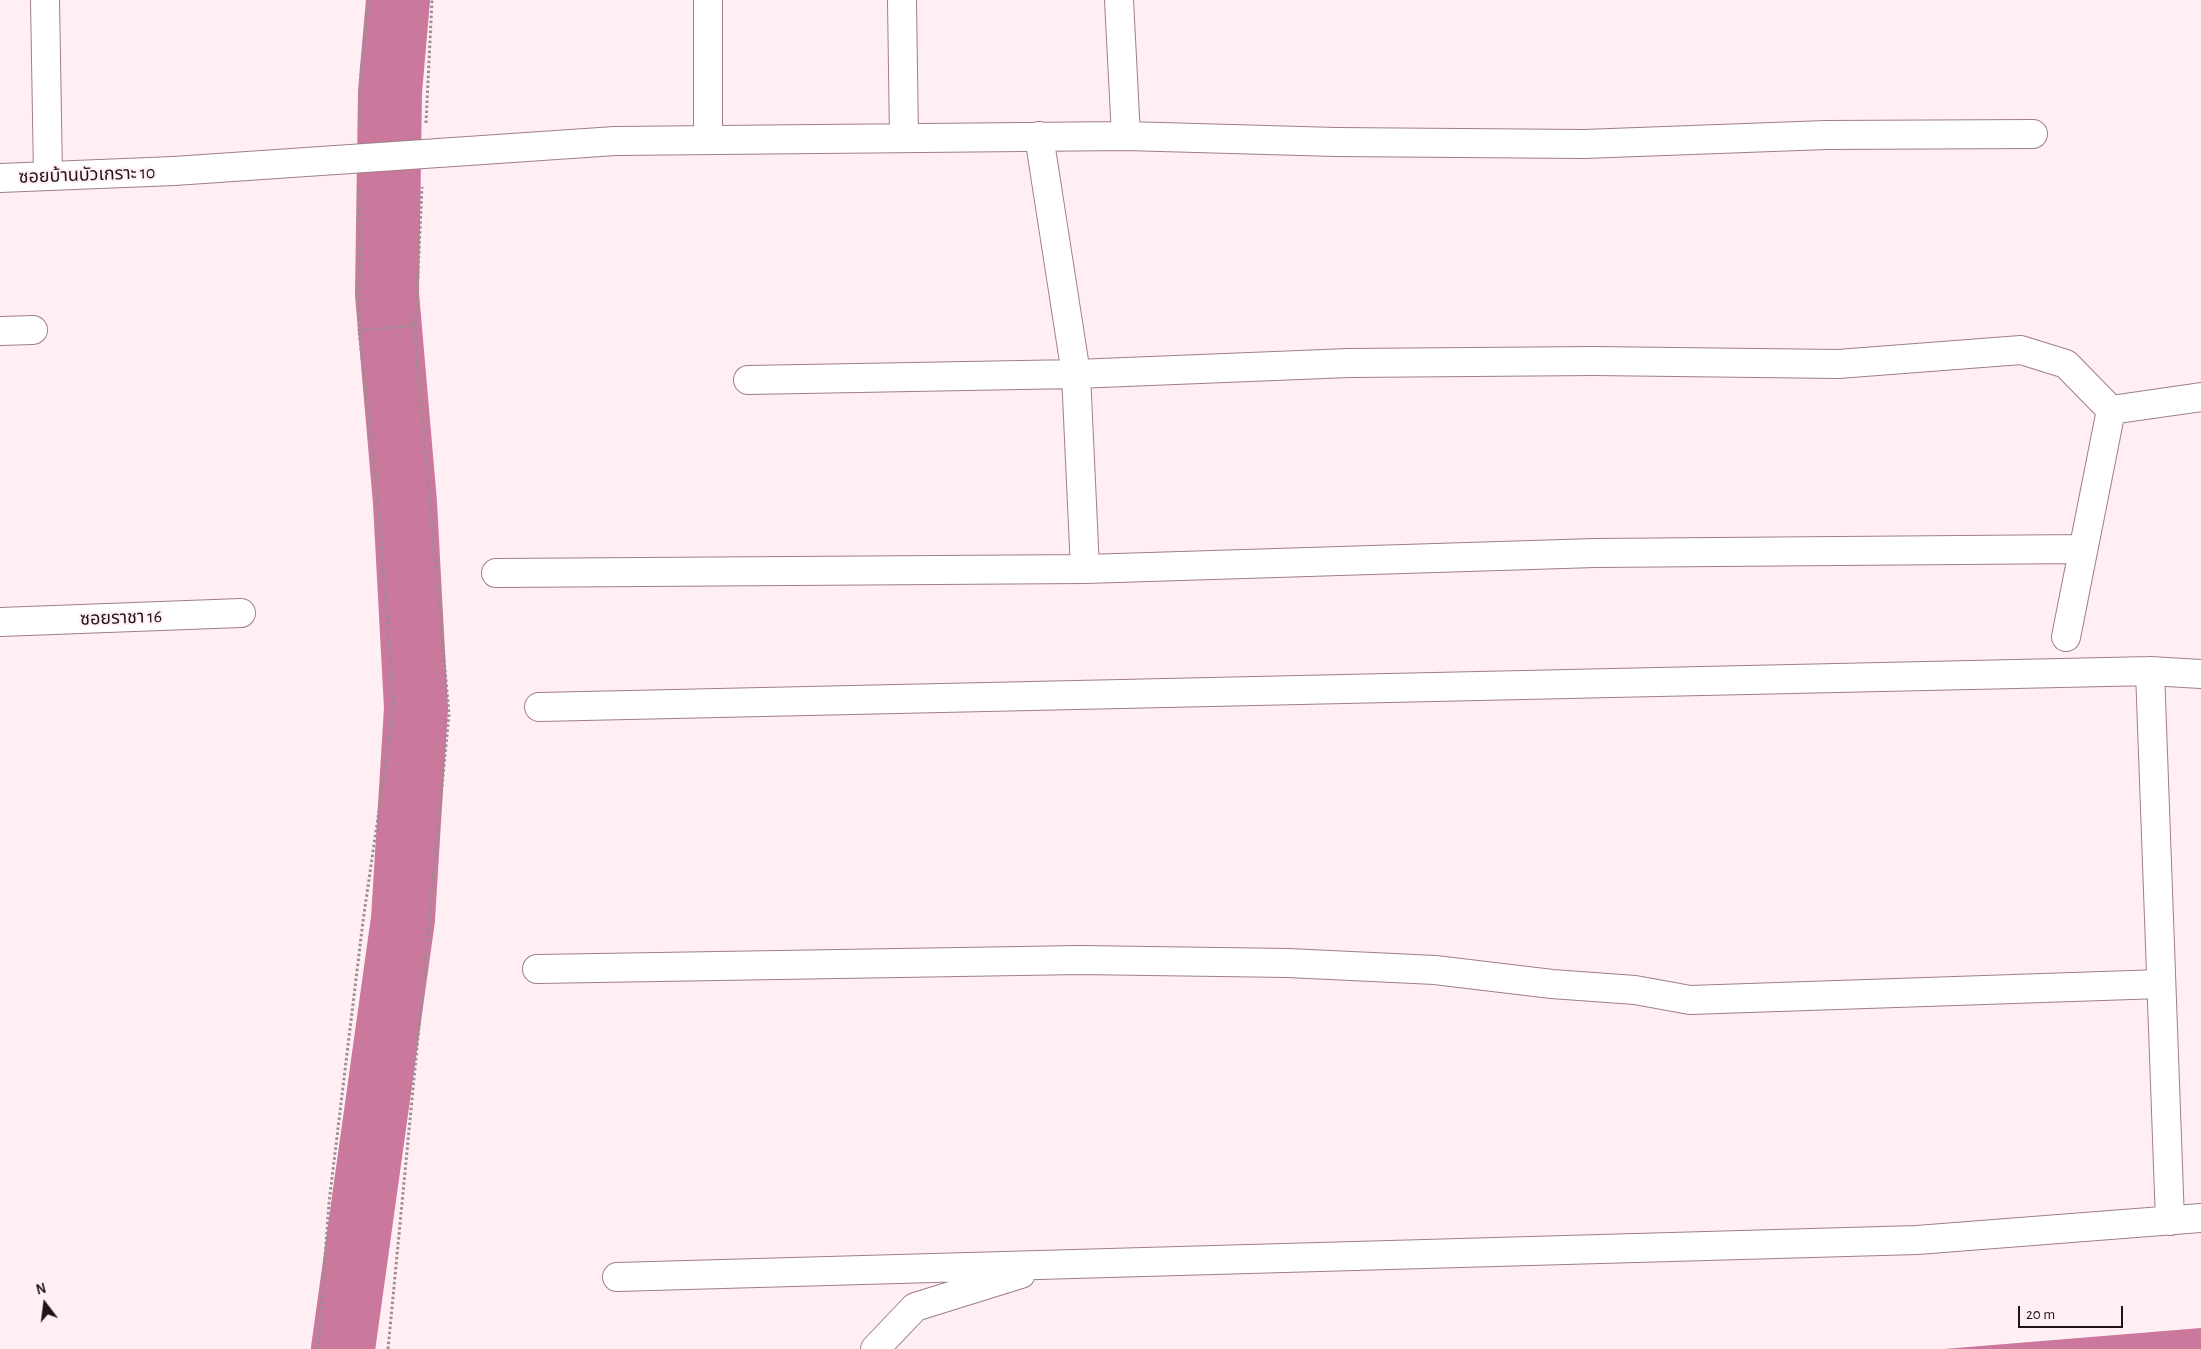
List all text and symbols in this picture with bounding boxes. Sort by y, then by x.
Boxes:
street label: ซอยบ้านบัวเกราะ 10 [18,162,156,188]
street label: ซอยราชา 16 [80,606,162,630]
north arrow [20,1279,70,1329]
text: N [35,1281,48,1298]
scale bar [2021,1296,2126,1328]
text: 20 m [2026,1307,2055,1322]

